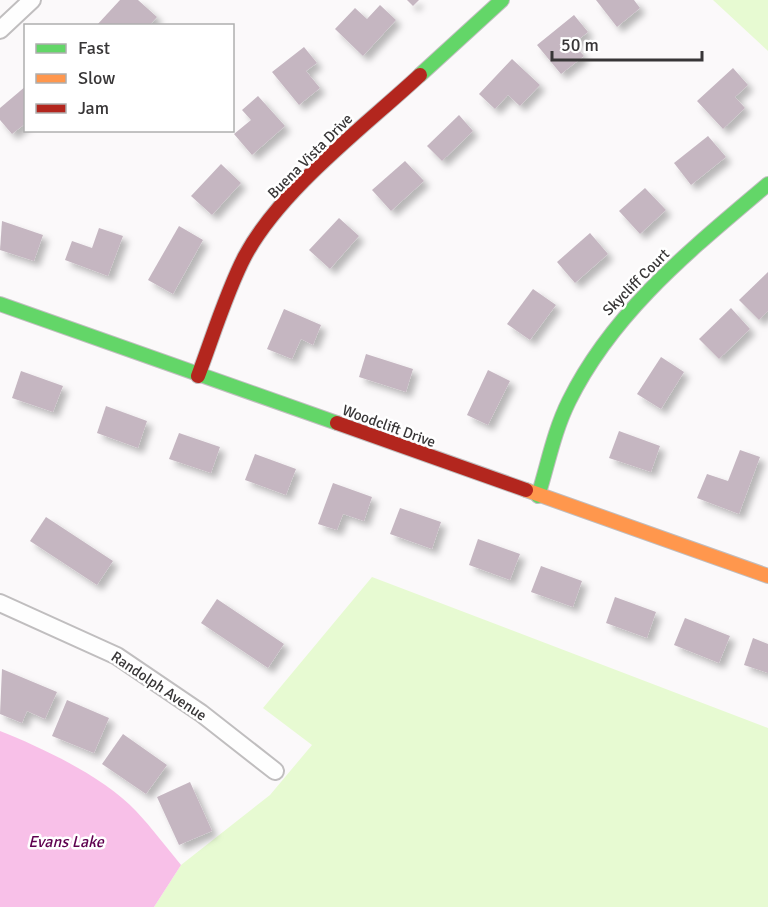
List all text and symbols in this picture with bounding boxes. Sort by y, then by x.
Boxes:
legend [24,24,234,132]
scale bar [552,24,702,62]
text: 50 m [561,34,599,56]
text: Fast [78,37,110,59]
text: Slow [78,67,115,89]
text: Jam [78,97,109,119]
street label: Buena Vista Drive [264,110,356,202]
street label: Skycliff Court [599,245,673,319]
street label: Woodclift Drive [340,401,438,451]
street label: Randolph Avenue [108,647,210,725]
water label: Evans Lake [28,832,105,852]

